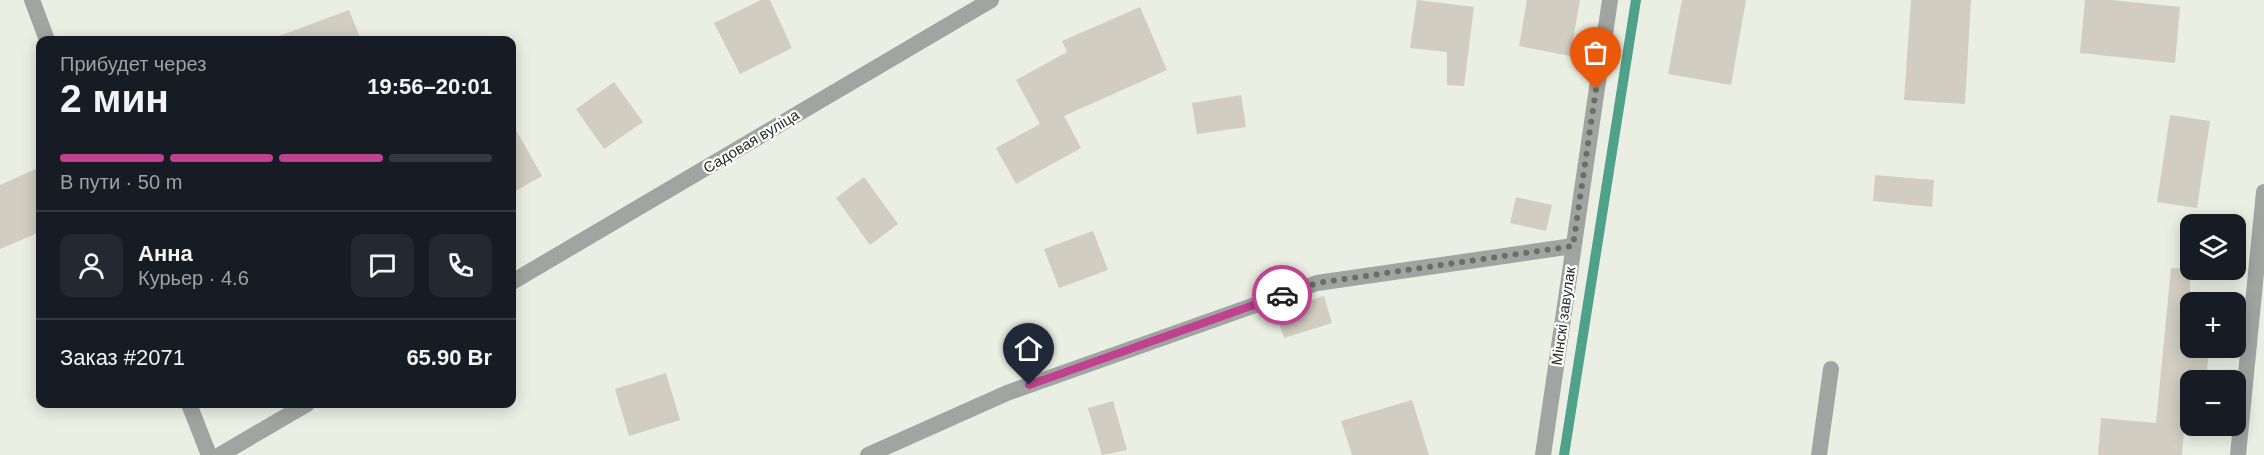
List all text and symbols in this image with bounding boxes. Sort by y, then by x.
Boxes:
pin [1570,27,1621,89]
icon: bag [1579,36,1612,69]
text: Прибудет через [60,53,206,75]
text: 19:56–20:01 [367,74,492,99]
text: 2 мин [60,77,169,120]
street label: Садовая вуліца [700,105,803,176]
text: В пути · 50 m [60,171,182,193]
map controls [2180,214,2246,436]
button: layers [2180,214,2246,280]
button: person [60,234,123,297]
button: chat [351,234,414,297]
button: phone [429,234,492,297]
text: Анна [138,241,193,266]
courier [1252,265,1312,325]
street label: Мінскі завулак [1548,265,1578,366]
text: Курьер · 4.6 [138,267,249,289]
icon: car [1266,279,1299,312]
button: + [2180,292,2246,358]
pin [1003,323,1054,385]
icon: home [1012,332,1045,365]
text: Заказ #2071 [60,345,185,370]
text: 65.90 Br [406,345,492,370]
button: − [2180,370,2246,436]

